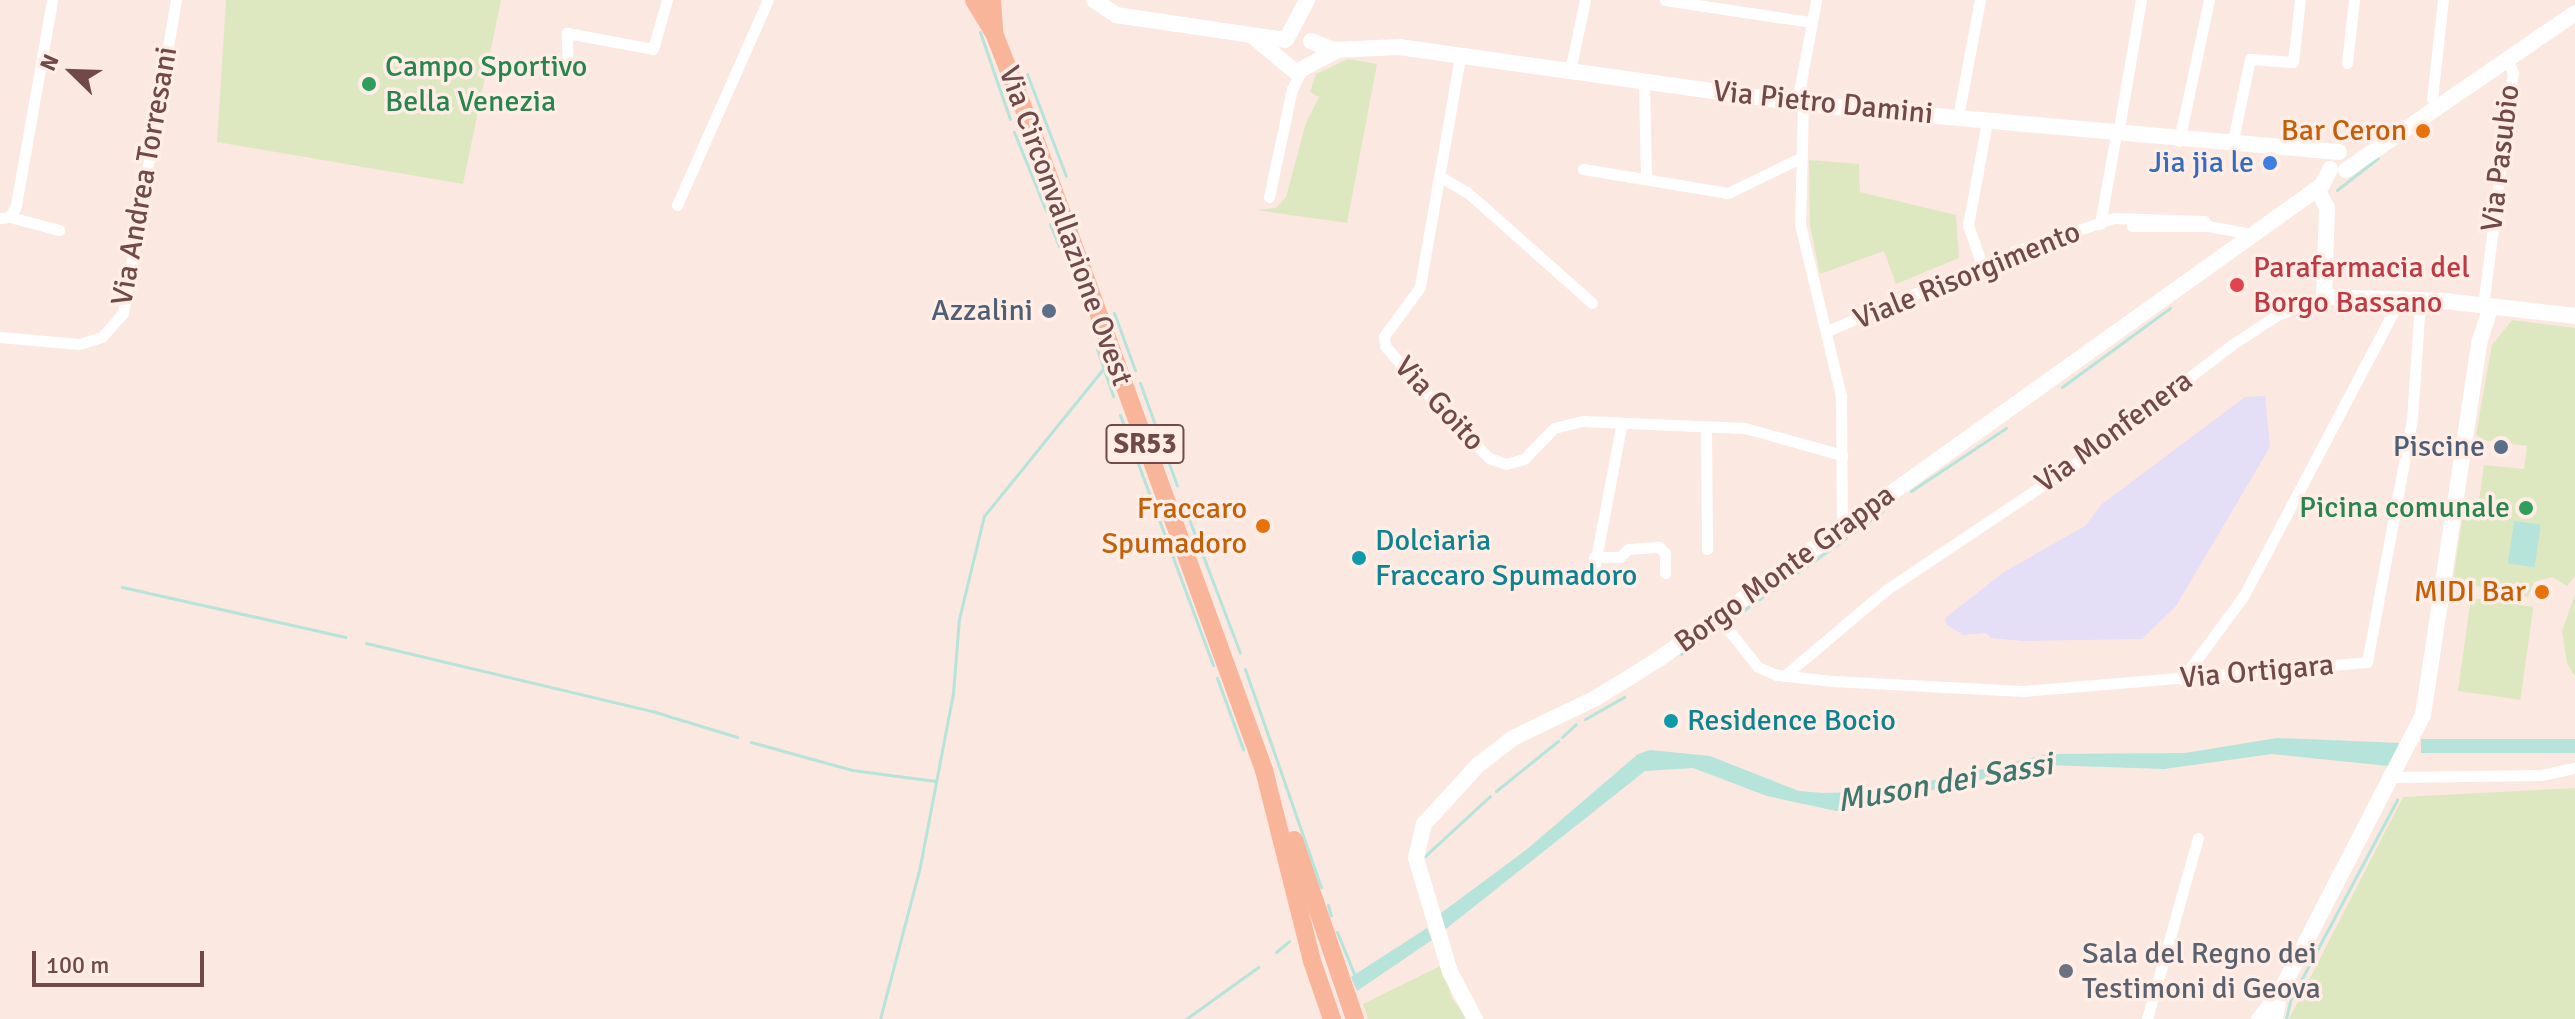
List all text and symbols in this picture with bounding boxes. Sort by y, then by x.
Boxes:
north arrow [32,32,112,112]
street label: Via Andrea Torresani [104,44,186,308]
place label: Campo Sportivo Bella Venezia [385,49,587,120]
text: N [34,50,65,75]
street label: Via Circonvallazione Ovest [990,61,1140,391]
street label: Via Pietro Damini [1711,74,1935,132]
marker: Campo Sportivo Bella Venezia [360,75,378,93]
street label: Via Pasubio [2474,82,2528,234]
place label: Bar Ceron [2281,113,2407,149]
marker: Bar Ceron [2414,122,2432,140]
place label: Jia jia le [2149,145,2254,181]
marker: Jia jia le [2261,154,2279,172]
street label: Viale Risorgimento [1848,214,2086,338]
place label: Parafarmacia del Borgo Bassano [2253,250,2470,320]
marker: Parafarmacia del Borgo Bassano [2228,276,2246,294]
place label: Azzalini [931,293,1033,329]
marker: Azzalini [1040,302,1058,320]
street label: Via Goito [1386,349,1492,459]
street label: Via Monfenera [2028,363,2200,501]
road number: SR53 [1105,420,1185,468]
place label: Piscine [2393,429,2485,465]
marker: Piscine [2492,438,2510,456]
street label: Borgo Monte Grappa [1668,477,1902,661]
place label: Picina comunale [2299,490,2510,526]
place label: Fraccaro Spumadoro [1101,491,1247,562]
marker: Picina comunale [2517,499,2535,517]
marker: Fraccaro Spumadoro [1254,517,1272,535]
place label: Dolciaria Fraccaro Spumadoro [1375,523,1637,594]
marker: Dolciaria Fraccaro Spumadoro [1350,549,1368,567]
place label: MIDI Bar [2414,574,2526,610]
marker: MIDI Bar [2533,583,2551,601]
street label: Via Ortigara [2178,647,2336,697]
place label: Residence Bocio [1687,703,1896,739]
marker: Residence Bocio [1662,712,1680,730]
water label: Muson dei Sassi [1834,745,2056,821]
scale bar [36,935,208,985]
place label: Sala del Regno dei Testimoni di Geova [2082,936,2321,1006]
text: 100 m [46,950,109,980]
marker: Sala del Regno dei Testimoni di Geova [2057,962,2075,980]

